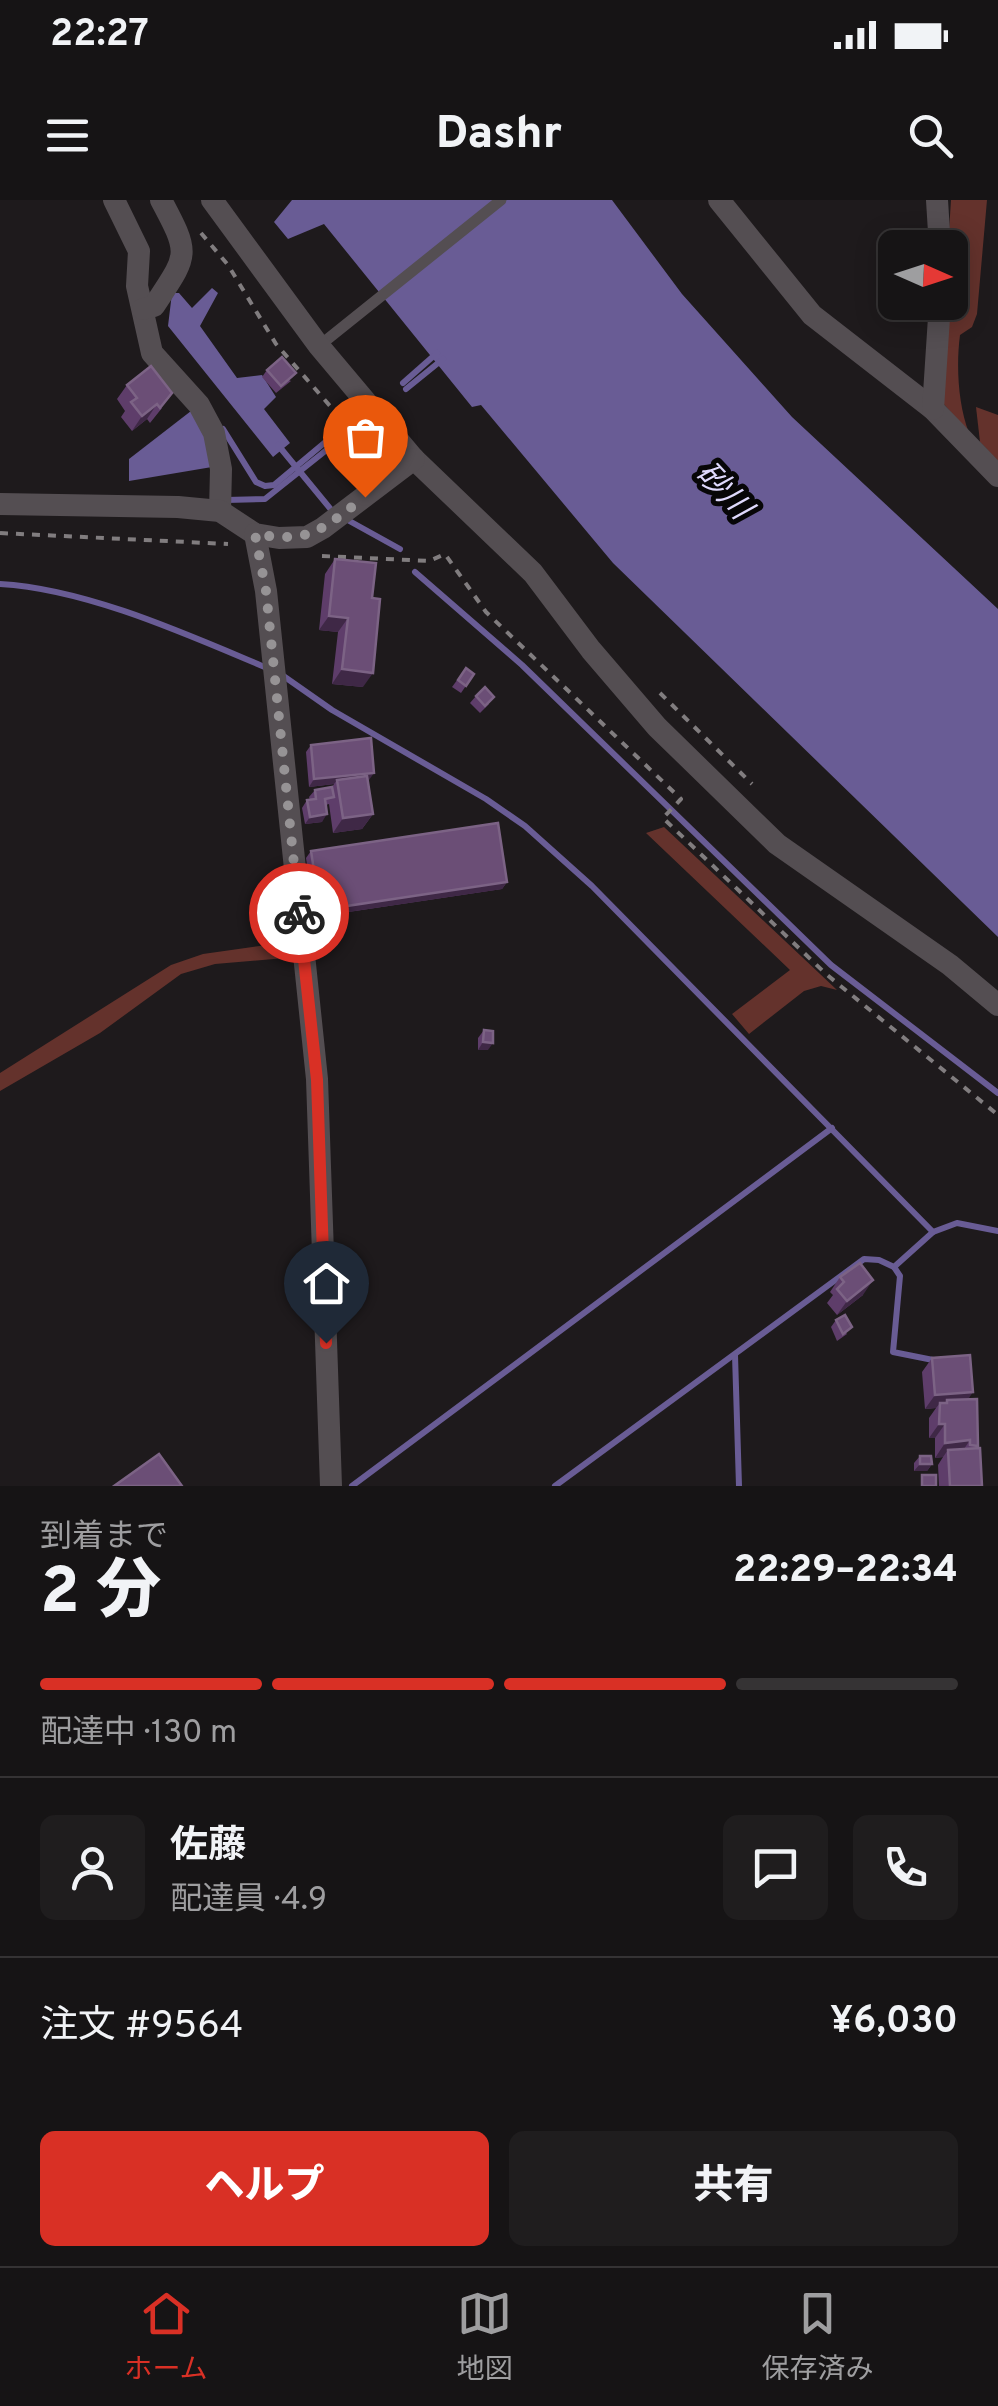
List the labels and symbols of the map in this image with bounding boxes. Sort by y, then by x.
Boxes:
north arrow [878,230,968,320]
pin [323,395,408,498]
water label: 砂川 [686,455,760,531]
courier [249,863,349,963]
pin [284,1241,369,1344]

